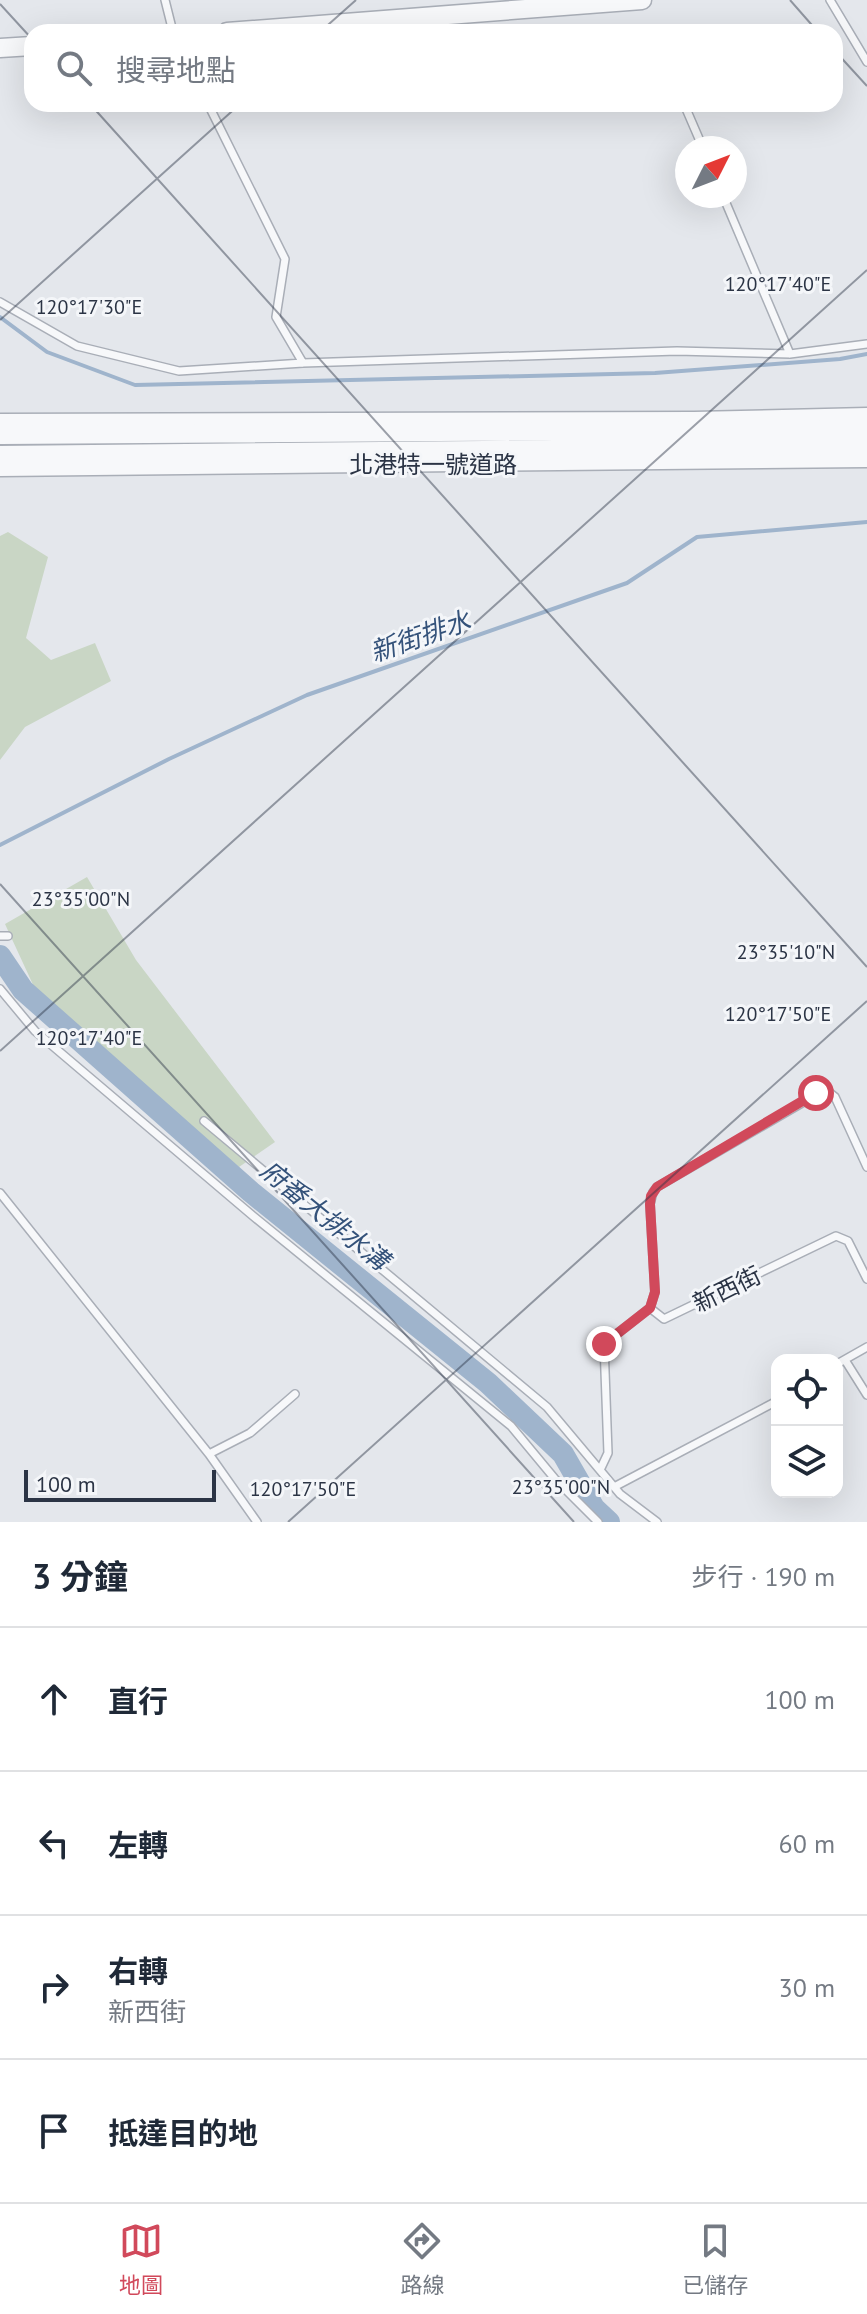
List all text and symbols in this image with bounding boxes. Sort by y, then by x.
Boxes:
search box [24,24,843,112]
icon: search [52,46,96,90]
text: 搜尋地點 [116,50,236,89]
north arrow [675,136,747,208]
text: 120°17'40"E [725,271,831,297]
text: 120°17'30"E [36,294,142,320]
street label: 北港特一號道路 [349,449,517,480]
water label: 新街排水 [365,603,475,669]
text: 23°35'00"N [32,886,130,912]
text: 23°35'10"N [737,939,835,965]
text: 120°17'50"E [725,1001,831,1027]
text: 120°17'40"E [36,1025,142,1051]
route start [798,1075,834,1111]
water label: 府番大排水溝 [254,1153,399,1279]
street label: 新西街 [688,1259,766,1319]
route end [586,1326,622,1362]
map controls [771,1354,843,1498]
button: locate [771,1354,843,1426]
button: layers [771,1426,843,1498]
scale bar [24,1466,216,1502]
text: 100 m [36,1470,96,1498]
text: 23°35'00"N [512,1474,610,1500]
text: 120°17'50"E [250,1476,356,1502]
text: 3 分鐘 [32,1554,128,1598]
text: 步行 · 190 m [692,1560,835,1593]
icon: ahead [32,1677,76,1721]
text: 直行 [108,1681,168,1720]
text: 100 m [764,1683,835,1716]
icon: left [32,1821,76,1865]
text: 左轉 [108,1825,168,1864]
text: 60 m [779,1827,835,1860]
text: 右轉 [108,1951,168,1990]
icon: right [32,1965,76,2009]
text: 30 m [779,1971,835,2004]
text: 新西街 [108,1995,186,2028]
icon: arrive [32,2109,76,2153]
text: 抵達目的地 [108,2113,258,2152]
tab: 地圖 [119,2219,163,2299]
tab: 路線 [400,2219,444,2299]
tab: 已儲存 [682,2219,748,2299]

